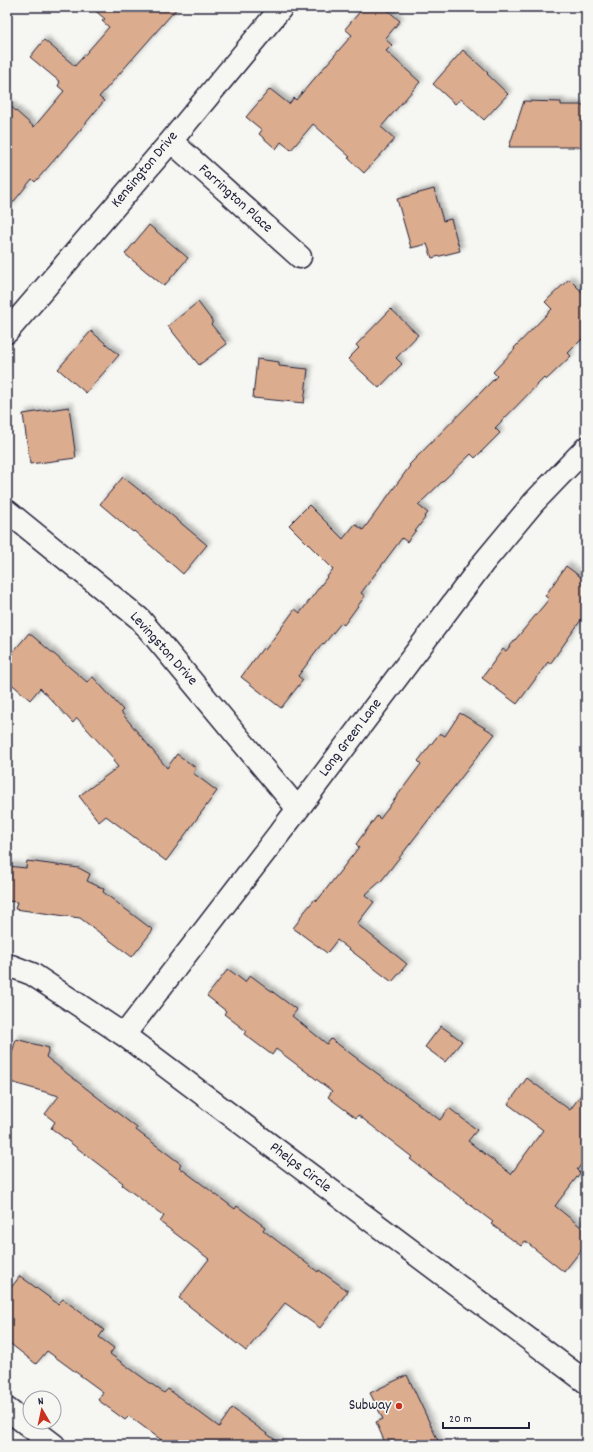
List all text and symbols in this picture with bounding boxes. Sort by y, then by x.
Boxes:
street label: Kensington Drive [106,126,184,213]
street label: Farrington Place [193,159,277,239]
street label: Levingston Drive [124,607,203,691]
street label: Long Green Lane [314,694,388,782]
street label: Phelps Circle [264,1137,336,1199]
north arrow [22,1390,62,1430]
text: N [37,1394,45,1410]
place label: Subway [349,1395,392,1417]
marker: Subway [394,1401,404,1411]
scale bar [443,1404,529,1430]
text: 20 m [449,1411,472,1428]

